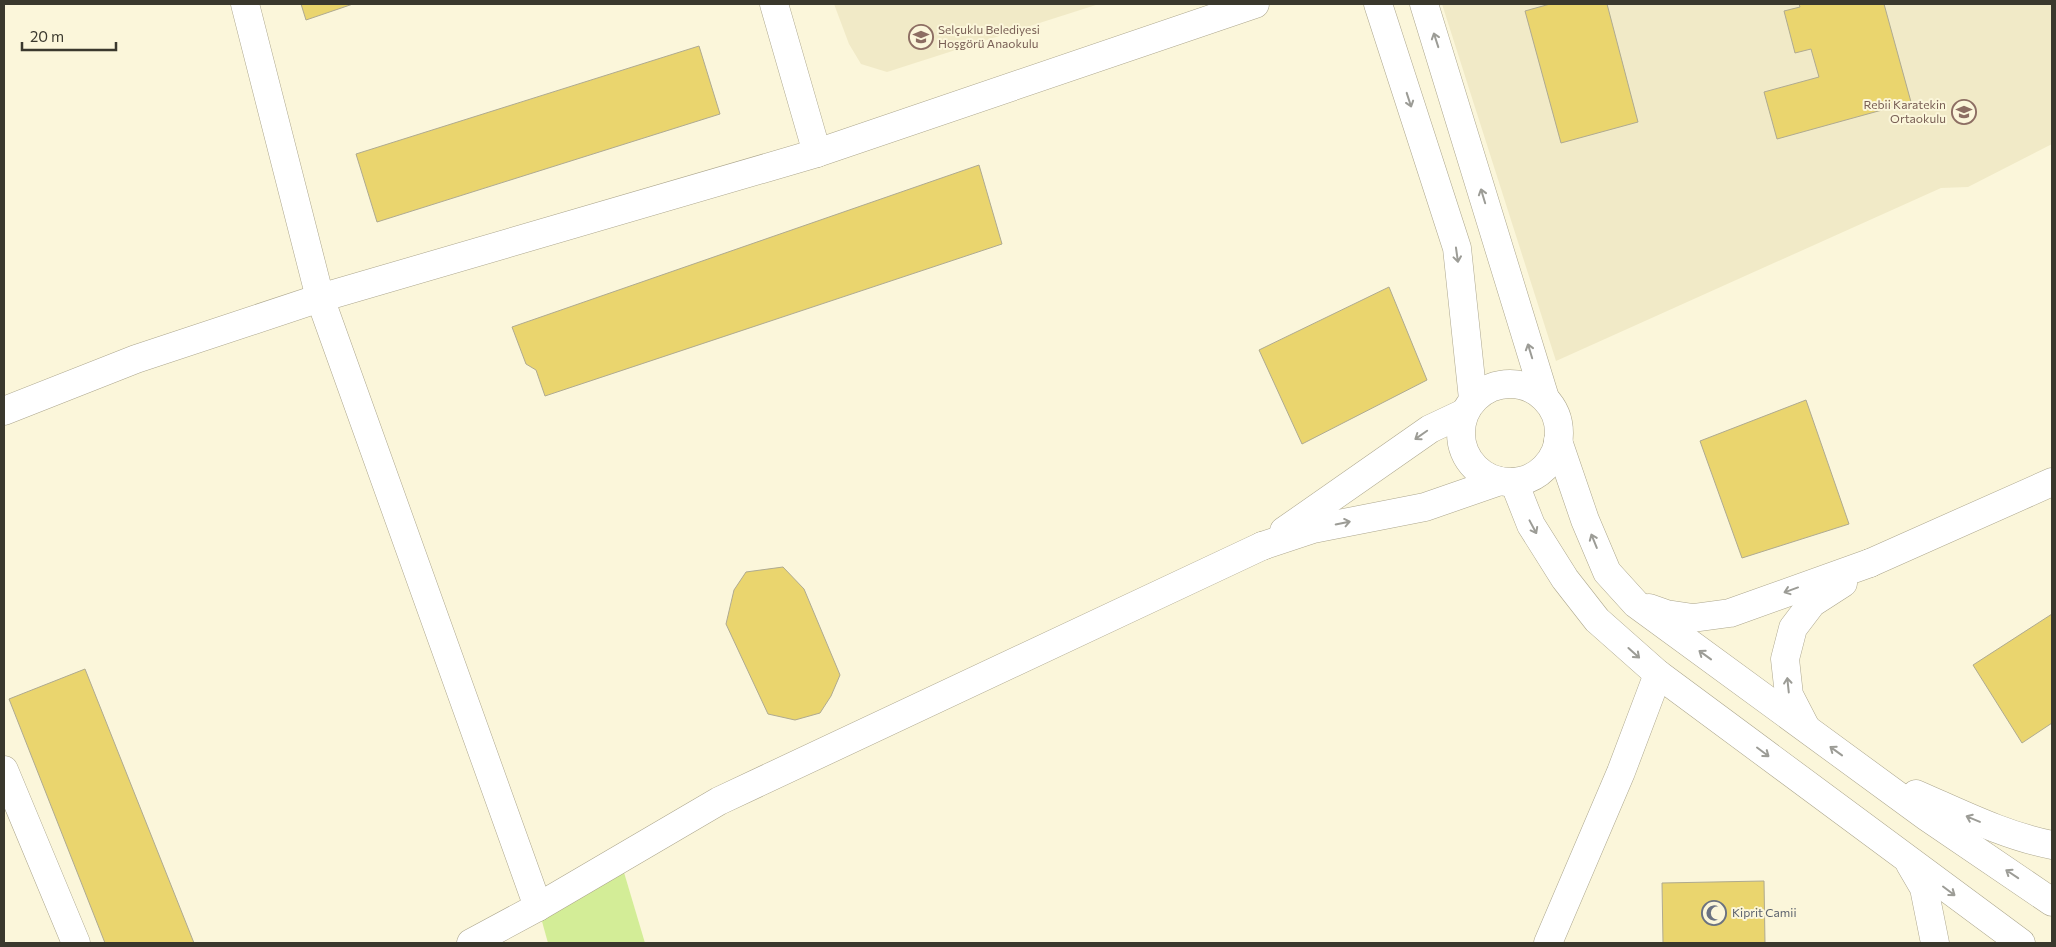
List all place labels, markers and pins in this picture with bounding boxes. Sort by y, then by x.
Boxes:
place label: Selçuklu Belediyesi Hoşgörü Anaokulu [938,22,1040,50]
school or university icon: Selçuklu Belediyesi Hoşgörü Anaokulu [908,24,934,50]
place label: Rebii Karatekin Ortaokulu [1864,97,1946,125]
school or university icon: Rebii Karatekin Ortaokulu [1951,99,1977,125]
mosque icon: Kiprit Camii [1701,900,1727,926]
place label: Kiprit Camii [1732,905,1796,919]

